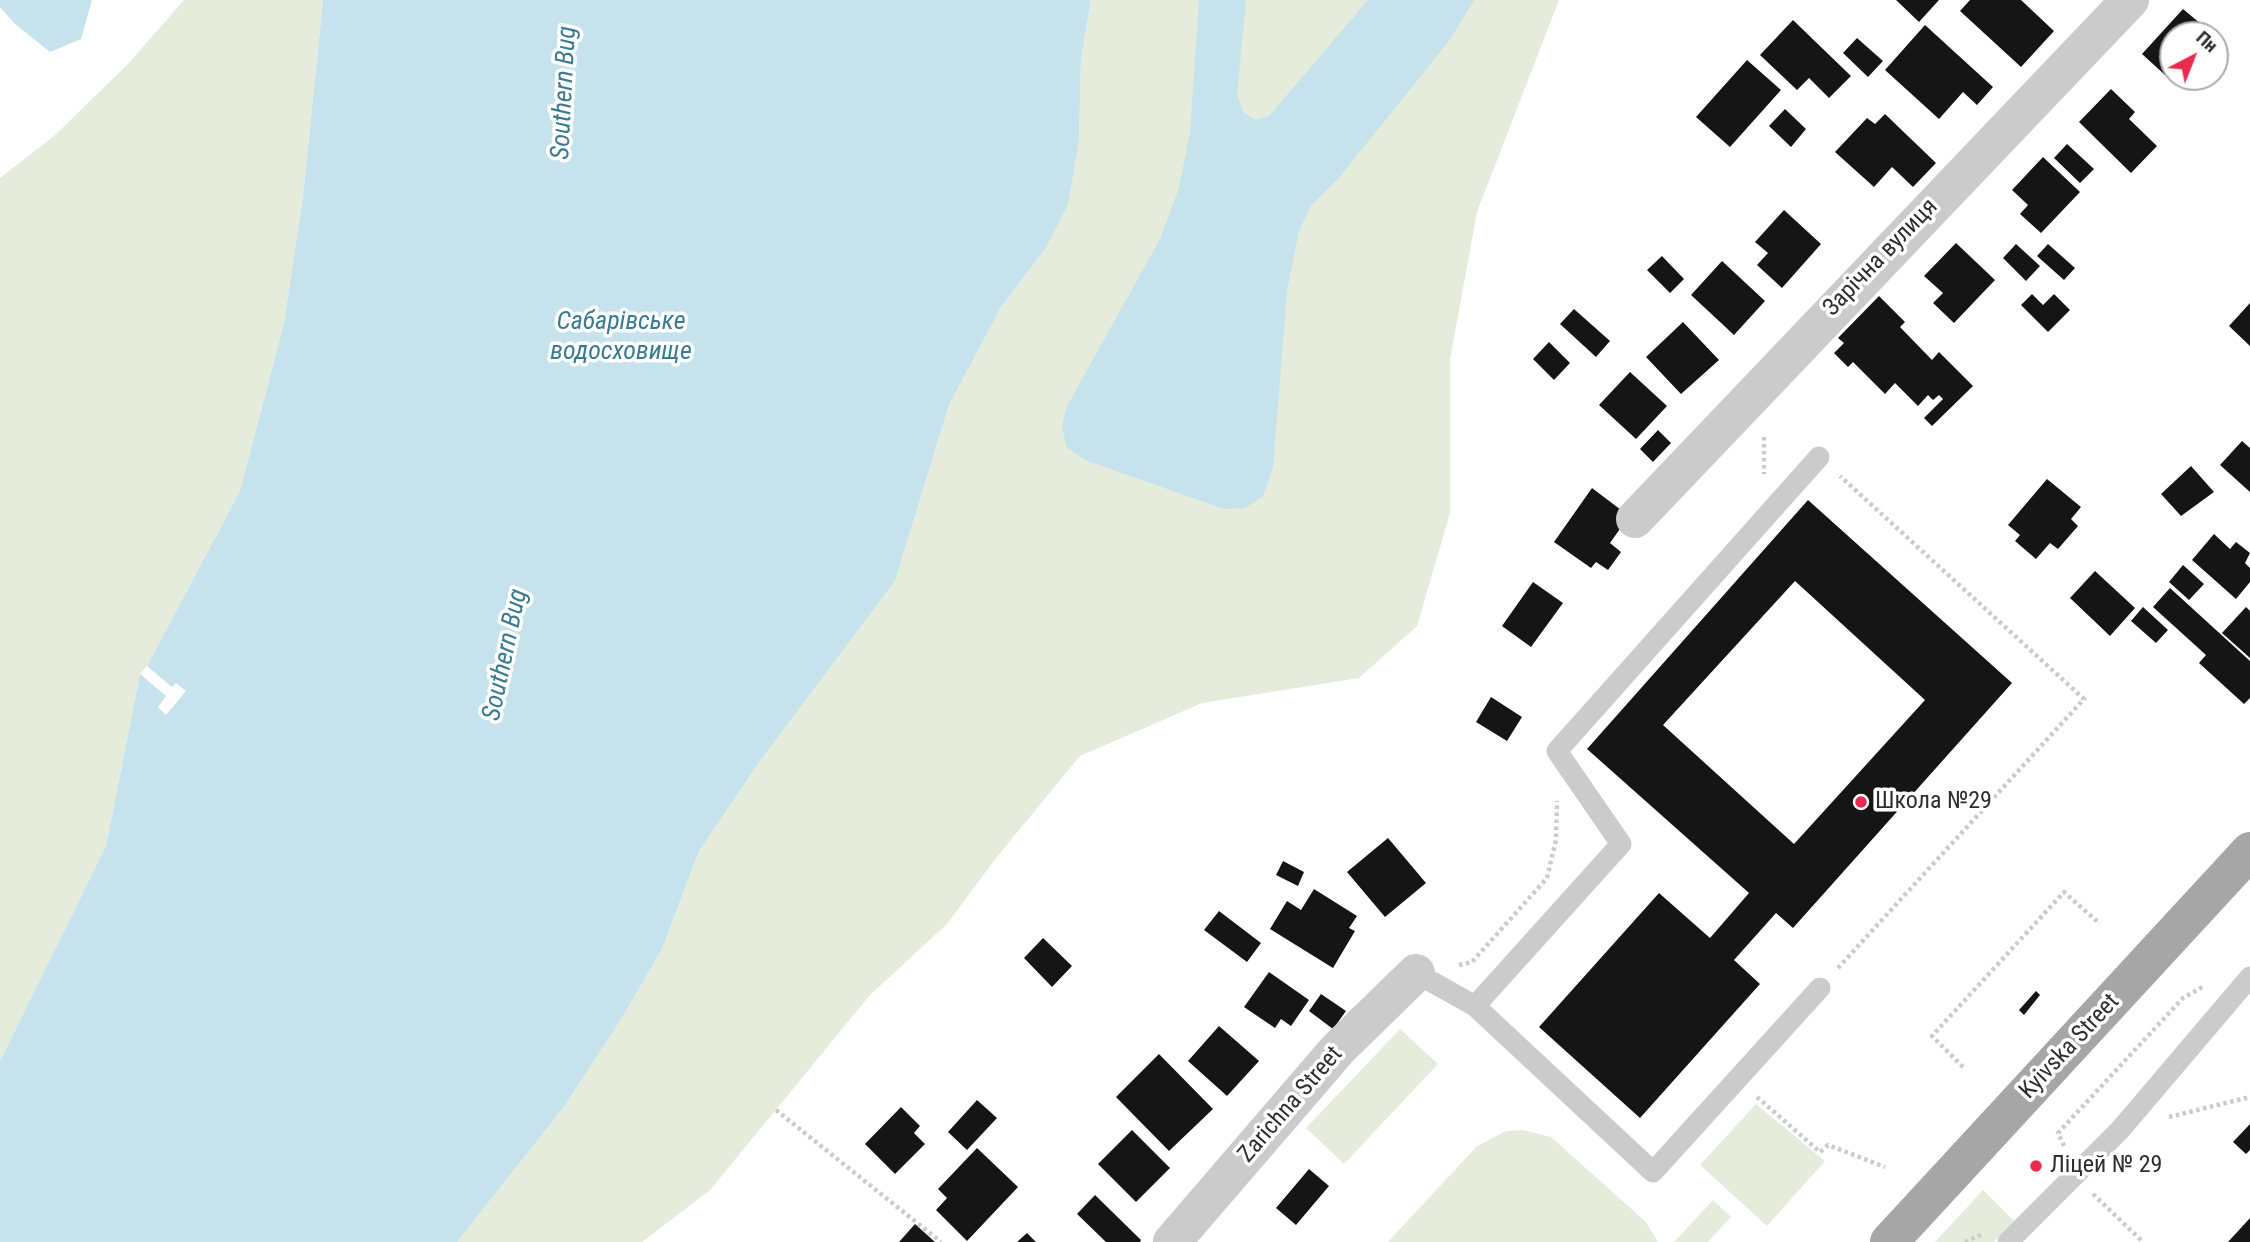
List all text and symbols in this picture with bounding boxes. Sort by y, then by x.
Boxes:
north arrow [2159,21,2229,91]
water label: Southern Bug [546,25,584,161]
text: Пн [2191,26,2223,57]
street label: Зарічна вулиця [1818,193,1944,323]
water label: Сабарівське водосховище [550,306,692,368]
water label: Southern Bug [477,586,535,724]
place label: Школа №29 [1875,788,1992,816]
marker: Школа №29 [1853,794,1869,810]
street label: Kyivska Street [2014,988,2126,1106]
street label: Zarichna Street [1233,1041,1349,1169]
place label: Ліцей № 29 [2050,1152,2162,1180]
marker: Ліцей № 29 [2028,1158,2044,1174]

